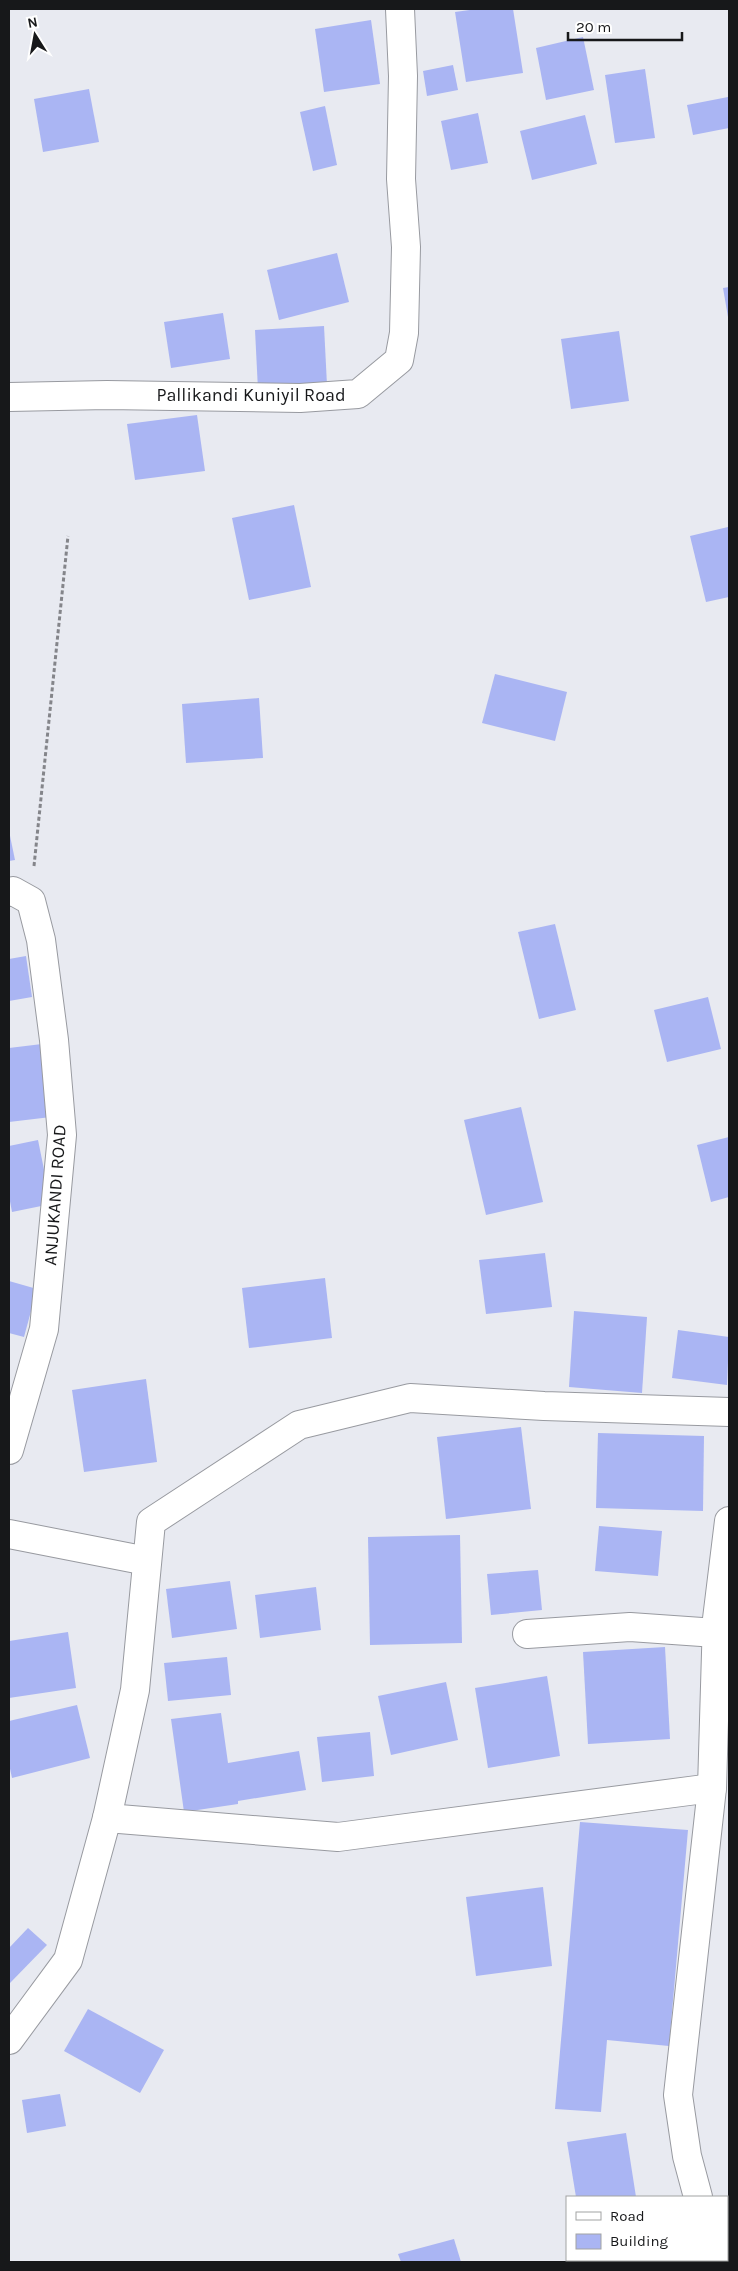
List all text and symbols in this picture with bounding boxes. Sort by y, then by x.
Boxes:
north arrow [10,10,60,60]
scale bar [568,10,682,42]
text: N [26,13,39,32]
text: 20 m [576,18,611,36]
street label: Pallikandi Kuniyil Road [156,384,346,406]
street label: ANJUKANDI ROAD [39,1124,71,1266]
legend [566,2196,728,2261]
text: Road [610,2207,645,2225]
text: Building [610,2232,668,2250]

